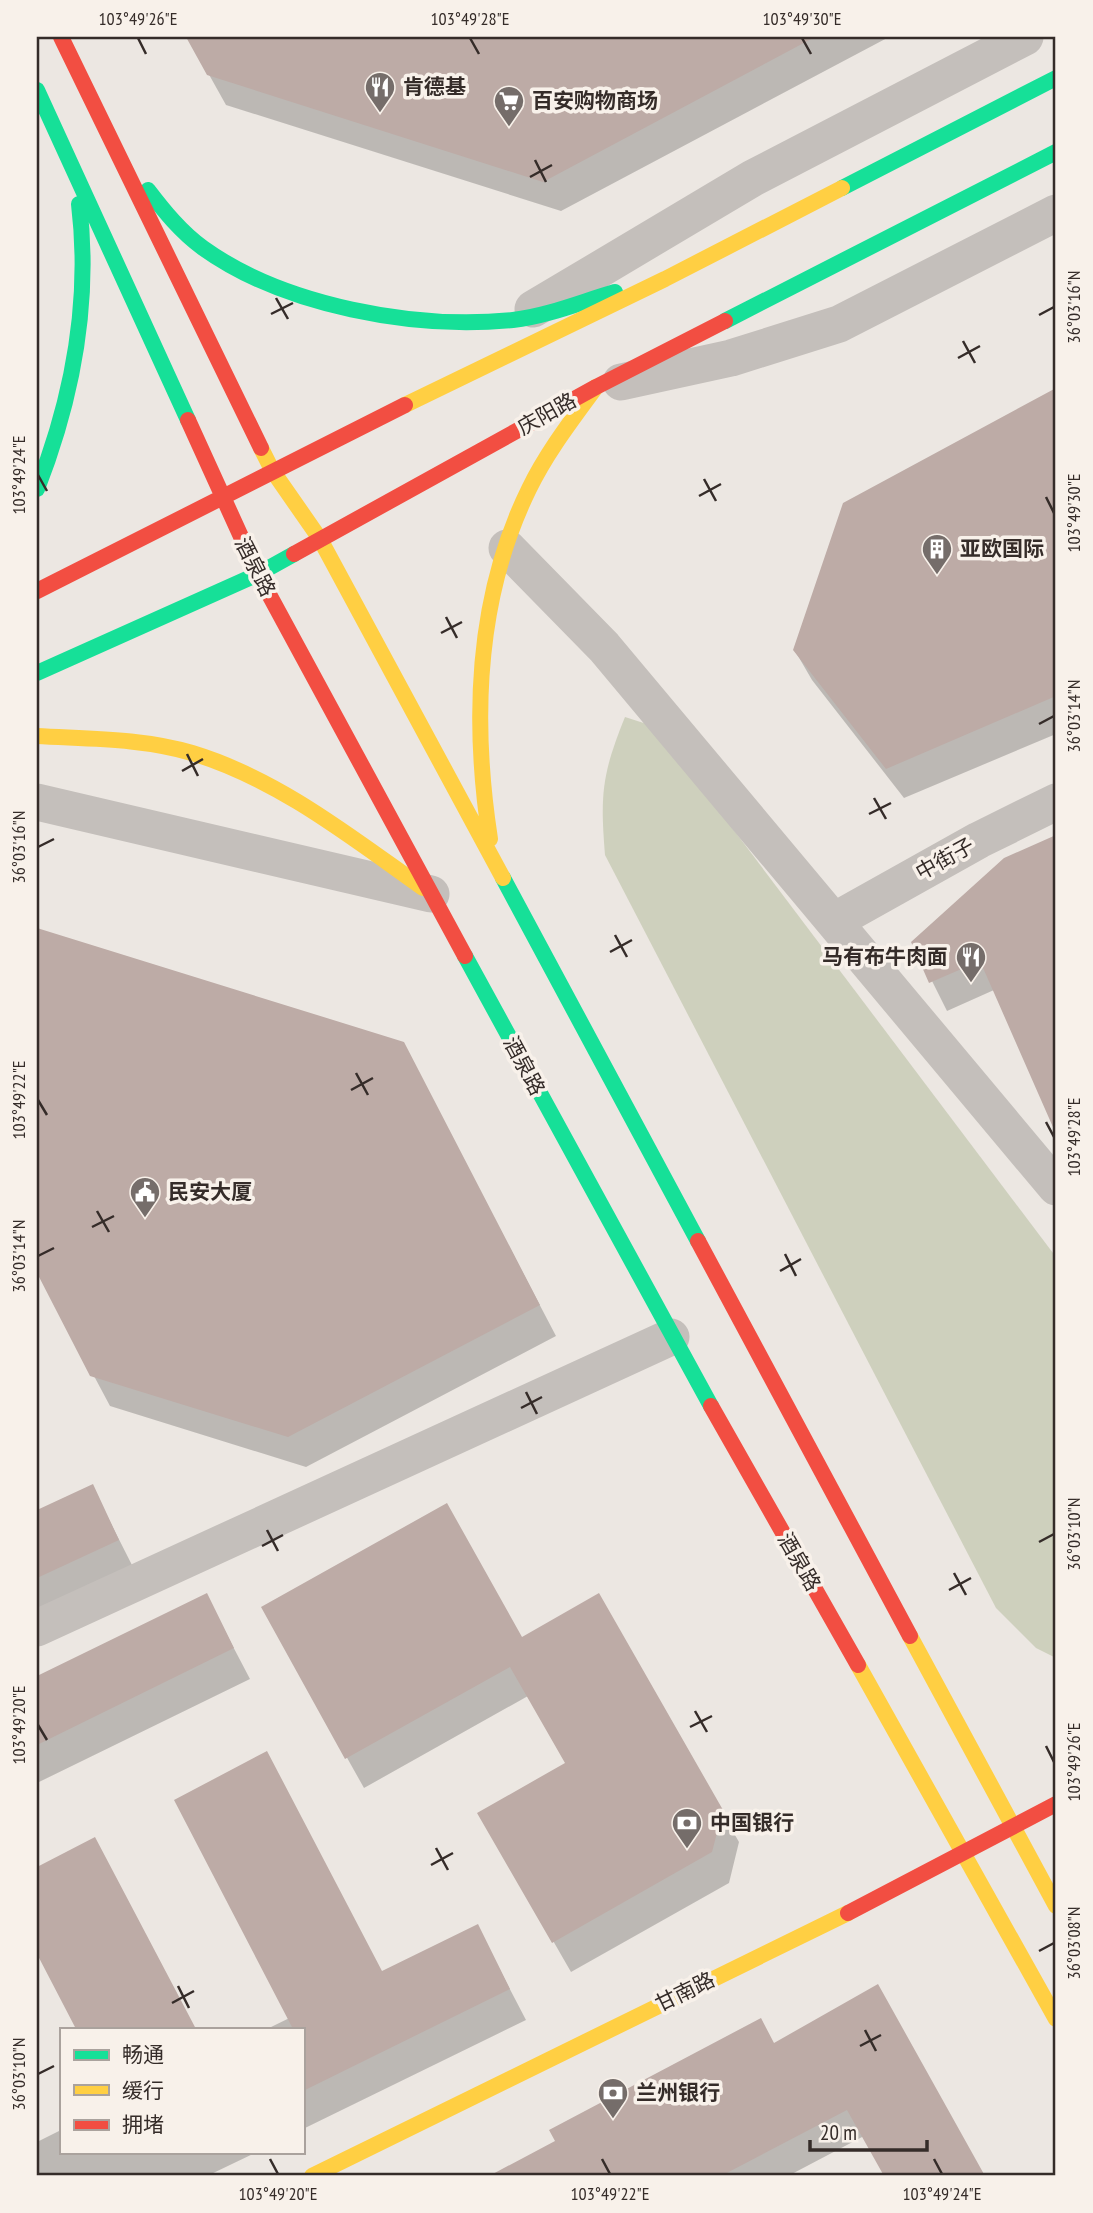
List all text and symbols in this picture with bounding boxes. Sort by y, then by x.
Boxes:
text: 103°49'26"E [99,7,177,30]
text: 103°49'28"E [431,7,509,30]
text: 103°49'30"E [763,7,841,30]
restaurant icon: 肯德基 [363,70,397,114]
place label: 肯德基 [403,73,466,100]
supermarket icon: 百安购物商场 [492,84,526,128]
place label: 百安购物商场 [532,87,658,114]
text: 36°03'16"N [1062,271,1085,343]
street label: 庆阳路 [513,386,581,441]
text: 103°49'24"E [7,436,30,514]
text: 103°49'30"E [1062,474,1085,552]
building icon: 亚欧国际 [920,532,954,576]
street label: 酒泉路 [229,533,282,601]
place label: 亚欧国际 [960,535,1044,562]
text: 36°03'14"N [1062,680,1085,752]
text: 36°03'16"N [7,811,30,883]
street label: 中街子 [911,831,979,886]
restaurant icon: 马有布牛肉面 [954,940,988,984]
place label: 马有布牛肉面 [822,943,948,970]
street label: 酒泉路 [498,1032,551,1100]
text: 103°49'22"E [7,1061,30,1139]
text: 103°49'28"E [1062,1098,1085,1176]
public building icon: 民安大厦 [128,1175,162,1219]
place label: 民安大厦 [168,1178,252,1205]
text: 36°03'14"N [7,1220,30,1292]
text: 36°03'10"N [1062,1498,1085,1570]
street label: 酒泉路 [772,1528,827,1596]
text: 103°49'20"E [7,1686,30,1764]
text: 103°49'26"E [1062,1723,1085,1801]
bank icon: 中国银行 [670,1806,704,1850]
place label: 中国银行 [710,1809,794,1836]
text: 36°03'08"N [1062,1907,1085,1979]
street label: 甘南路 [651,1966,719,2017]
legend [60,2028,304,2154]
text: 36°03'10"N [7,2038,30,2110]
text: 畅通 [122,2041,164,2068]
bank icon: 兰州银行 [596,2076,630,2120]
text: 缓行 [122,2077,164,2104]
place label: 兰州银行 [636,2079,720,2106]
scale bar [810,2108,927,2152]
text: 拥堵 [122,2111,164,2138]
text: 20 m [820,2119,857,2146]
text: 103°49'20"E [239,2182,317,2205]
text: 103°49'22"E [571,2182,649,2205]
text: 103°49'24"E [903,2182,981,2205]

